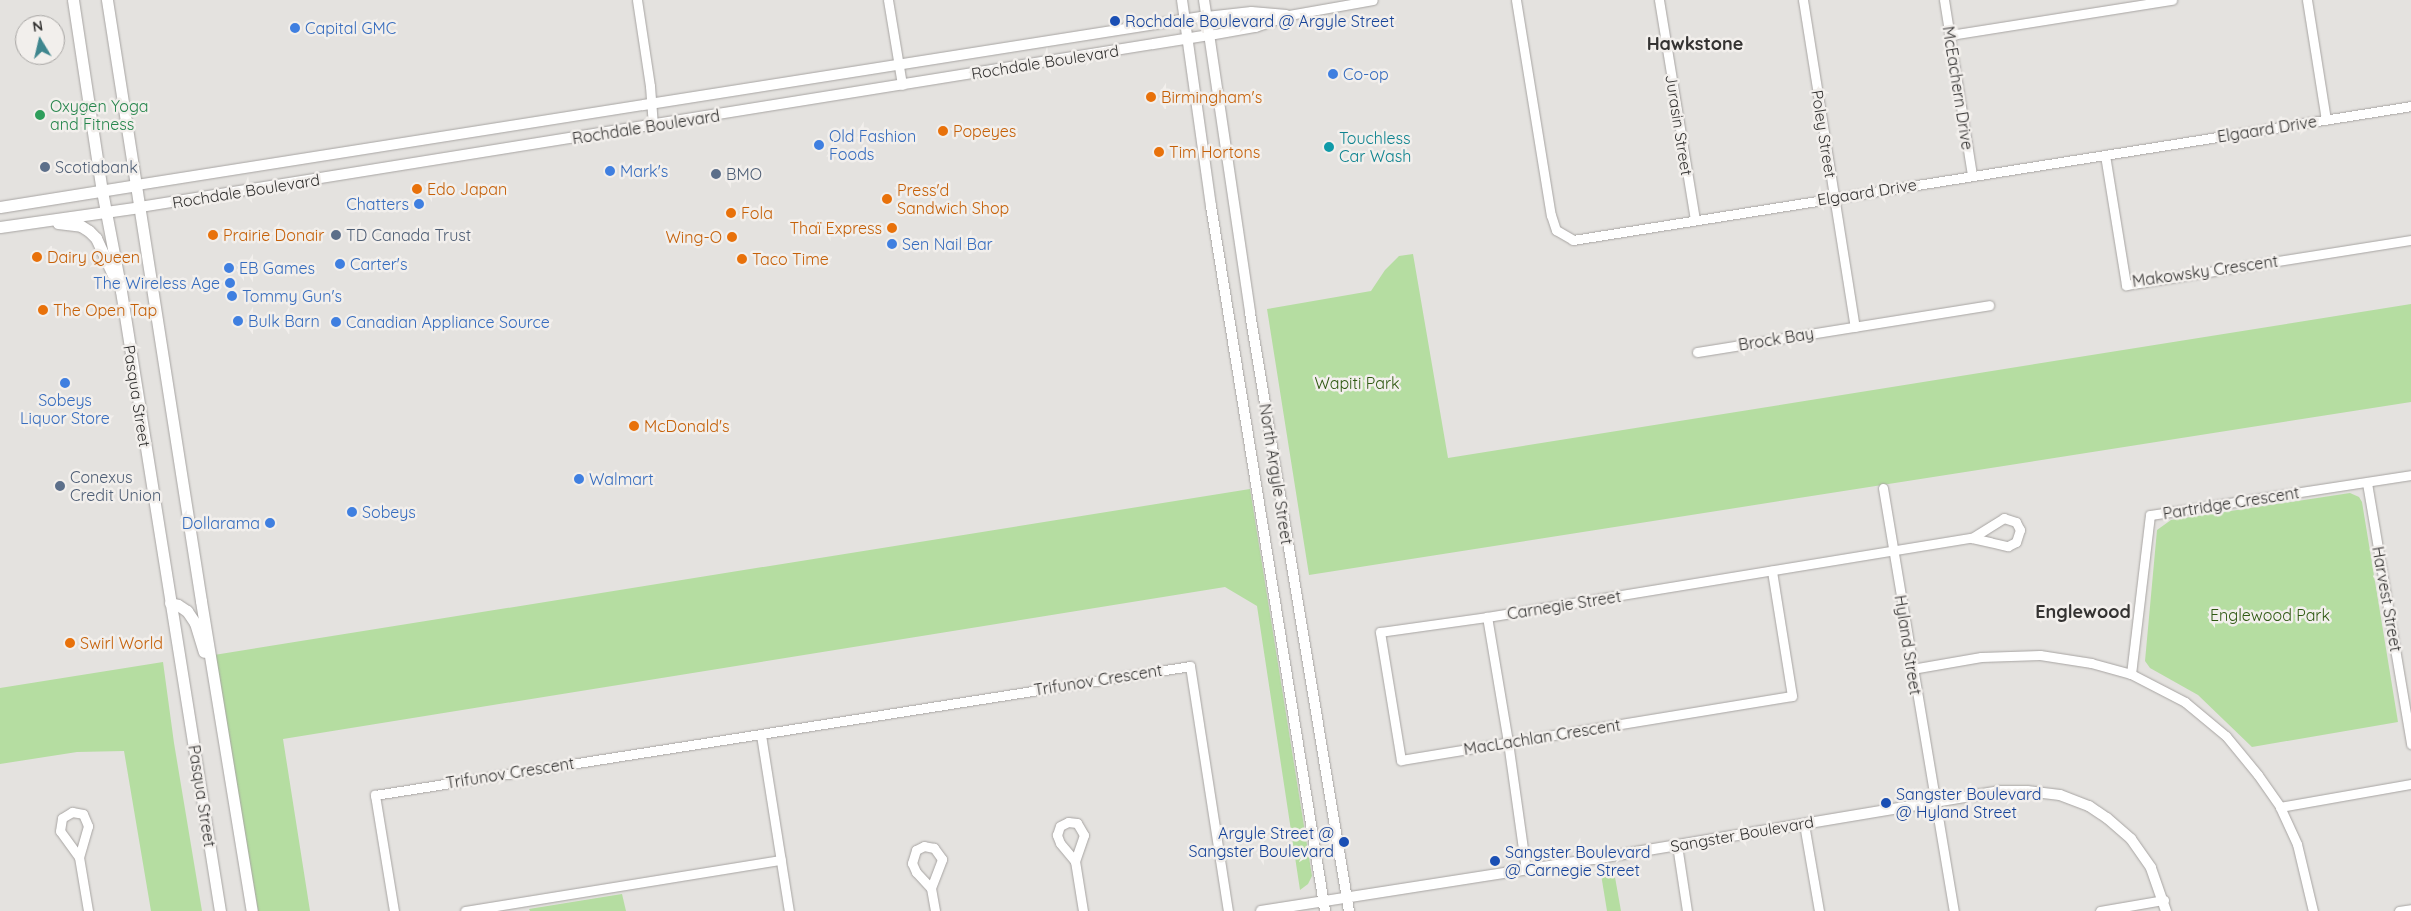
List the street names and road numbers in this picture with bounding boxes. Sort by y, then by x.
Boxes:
street label: McEachern Drive [1939,25,1977,151]
street label: Rochdale Boulevard [970,41,1120,83]
street label: Jurasin Street [1662,73,1696,177]
street label: Poley Street [1808,89,1840,179]
street label: Rochdale Boulevard [571,106,721,148]
street label: Elgaard Drive [2216,112,2318,146]
street label: Rochdale Boulevard [171,170,321,212]
street label: Elgaard Drive [1816,175,1918,209]
street label: Makowsky Crescent [2131,251,2279,291]
street label: Brock Bay [1737,324,1815,354]
street label: Pasqua Street [119,344,155,448]
street label: North Argyle Street [1255,402,1297,546]
street label: Partridge Crescent [2161,483,2301,523]
street label: Harvest Street [2368,545,2406,653]
street label: Carnegie Street [1506,587,1622,623]
street label: Hyland Street [1891,594,1925,696]
street label: Trifunov Crescent [1032,660,1164,700]
street label: MacLachlan Crescent [1462,715,1622,759]
street label: Pasqua Street [184,744,220,848]
street label: Trifunov Crescent [444,753,576,793]
street label: Sangster Boulevard [1669,812,1815,856]

